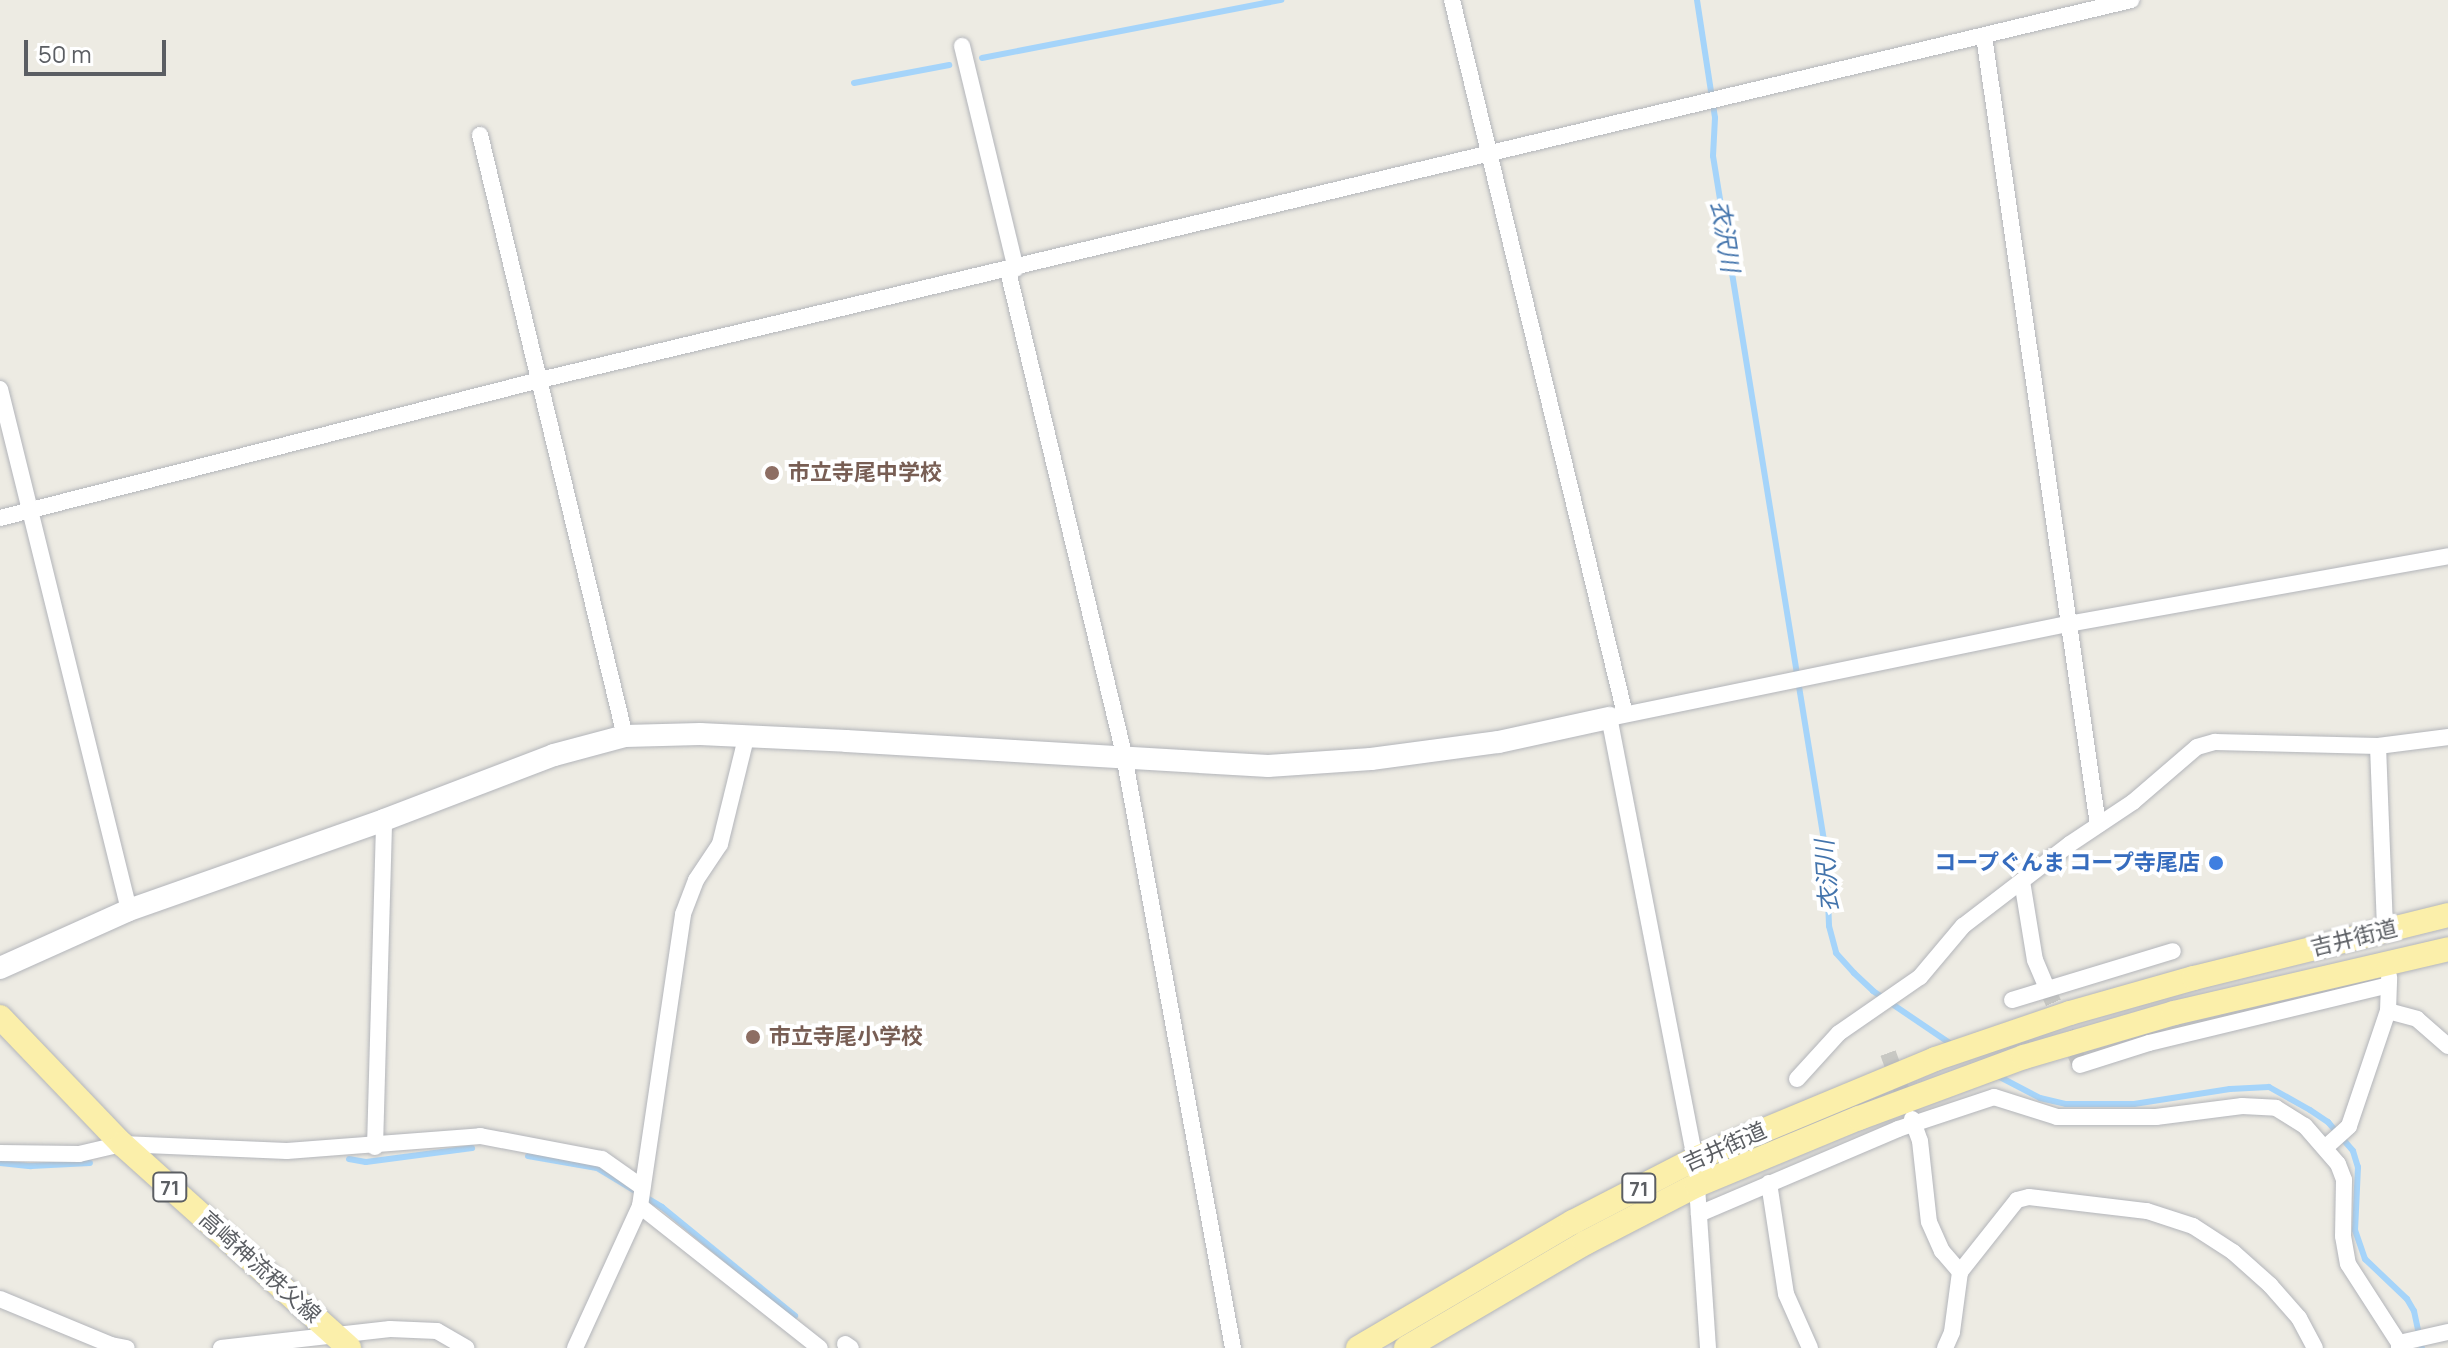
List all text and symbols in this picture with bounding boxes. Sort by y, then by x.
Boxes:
scale bar [28,24,170,74]
text: 50 m [38,37,92,70]
water label: 衣沢川 [1706,198,1746,274]
place label: 市立寺尾中学校 [788,460,942,486]
marker: 市立寺尾中学校 [763,464,781,482]
water label: 衣沢川 [1809,839,1843,913]
place label: コープぐんま コープ寺尾店 [1932,850,2200,876]
marker: コープぐんま コープ寺尾店 [2207,854,2225,872]
street label: 吉井街道 [2308,915,2400,961]
place label: 市立寺尾小学校 [769,1024,923,1050]
marker: 市立寺尾小学校 [744,1028,762,1046]
street label: 吉井街道 [1679,1117,1771,1177]
road number: 71 [152,1171,188,1203]
road number: 71 [1621,1172,1657,1204]
street label: 高崎神流秩父線 [194,1206,326,1328]

